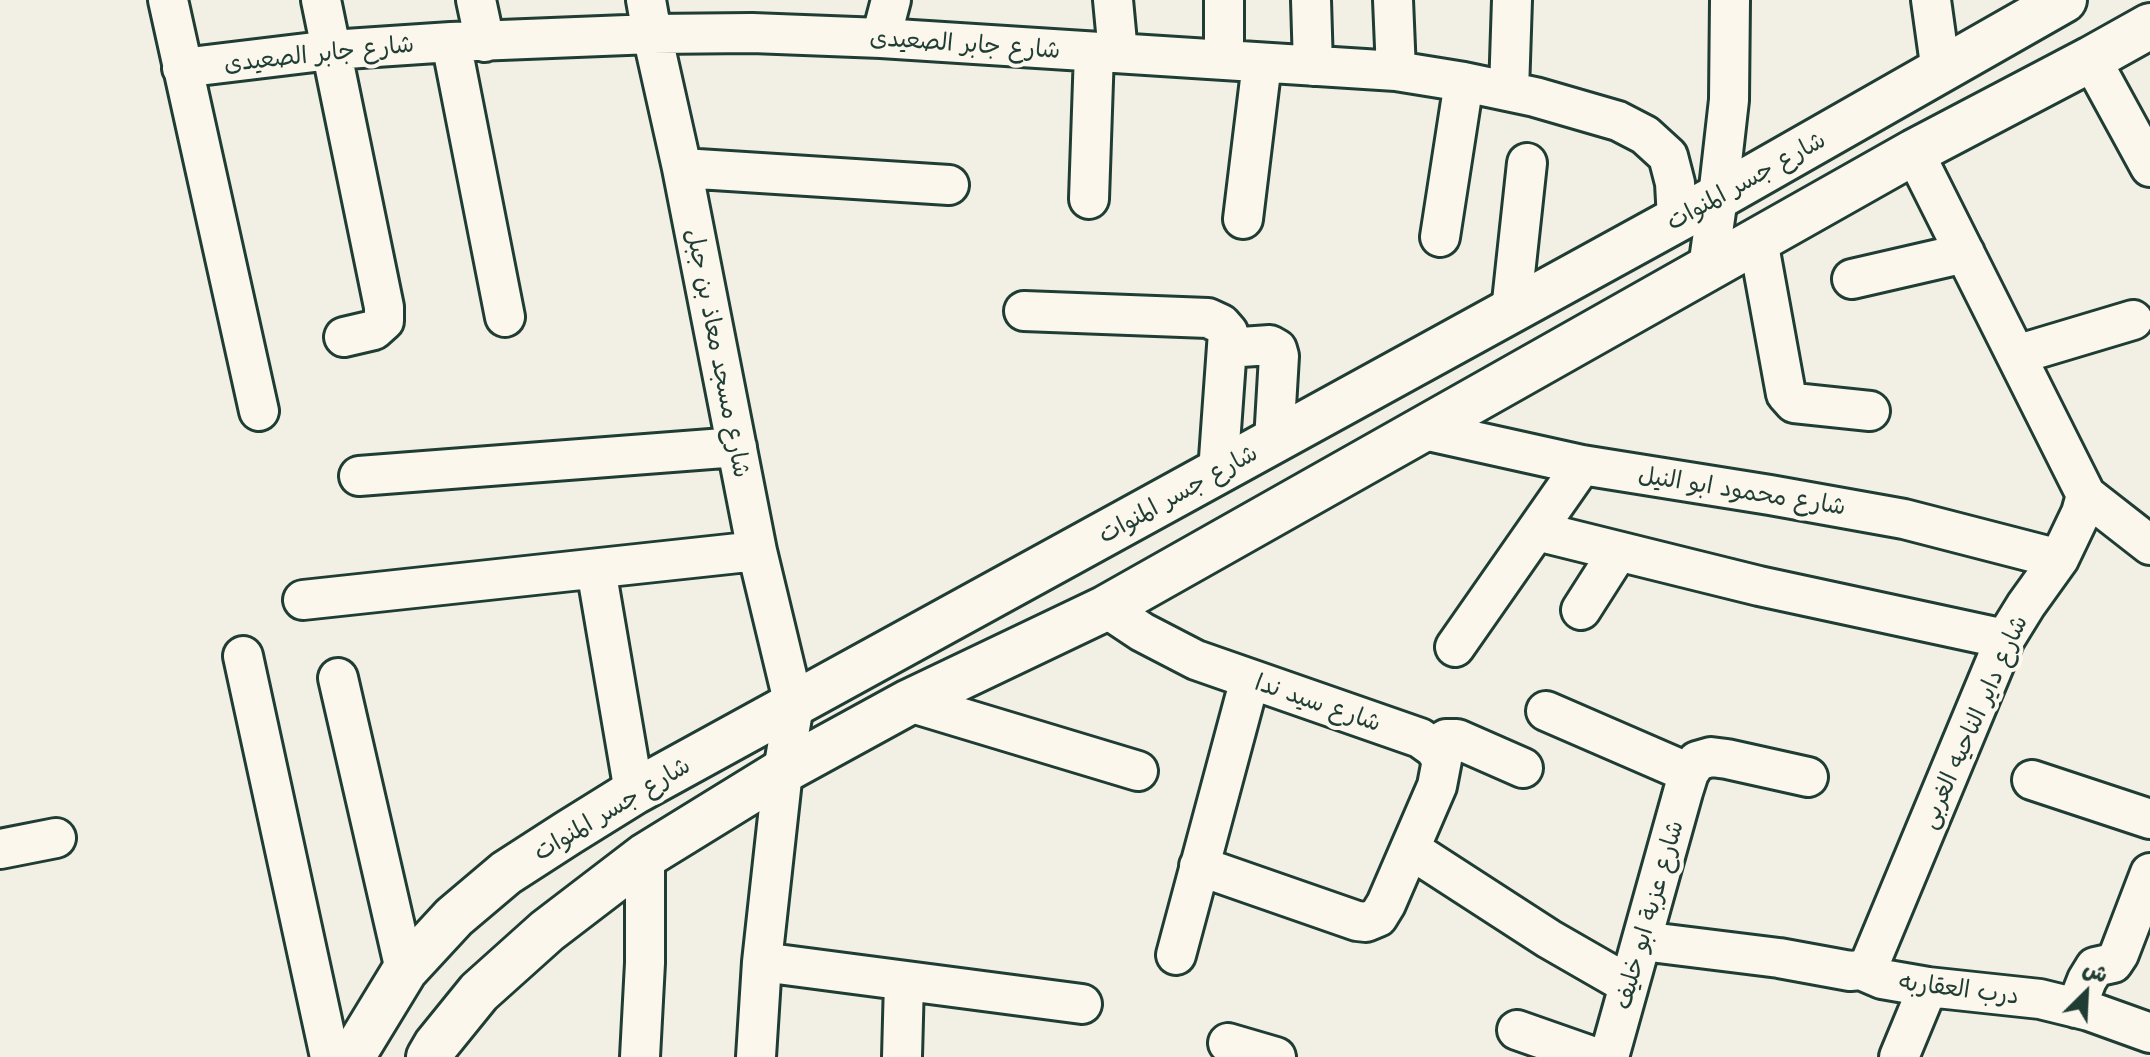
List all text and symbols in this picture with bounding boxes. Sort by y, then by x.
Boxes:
street label: شارع جابر الصعيدى [869,23,1061,65]
street label: شارع جابر الصعيدى [223,30,415,78]
street label: شارع جسر المنوات [1661,125,1831,237]
street label: شارع مسجد معاذ بن جبل [680,226,756,480]
street label: شارع جسر المنوات [1093,438,1263,550]
street label: شارع محمود ابو النيل [1636,460,1848,522]
street label: شارع داير الناحيه الغربى [1914,611,2034,833]
street label: شارع سيد ندا [1251,668,1385,738]
street label: شارع جسر المنوات [528,751,696,867]
street label: شارع عزبة ابو خليف [1608,817,1690,1013]
text: ش [2079,952,2113,989]
north arrow [2046,953,2126,1033]
street label: درب العقاربه [1897,967,2021,1011]

